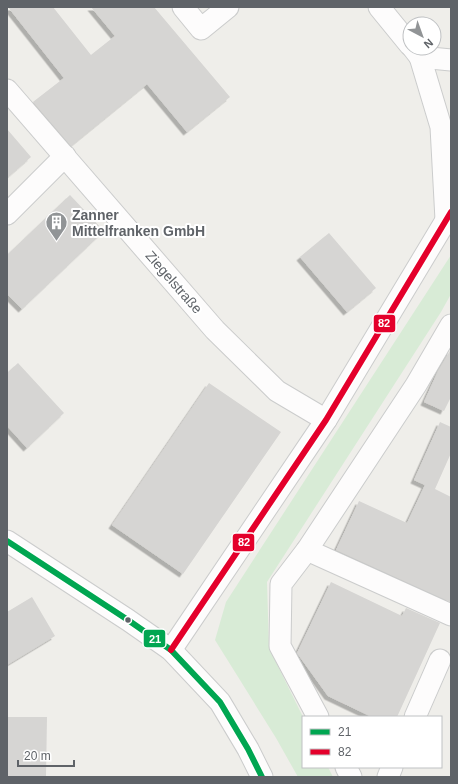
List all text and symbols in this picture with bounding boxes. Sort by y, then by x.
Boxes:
north arrow [402,16,442,56]
text: N [422,36,435,51]
place label: Zanner Mittelfranken GmbH [72,207,205,239]
building icon: Zanner Mittelfranken GmbH [43,210,69,243]
street label: Ziegelstraße [142,247,206,317]
line badge: 82 [373,314,396,333]
text: 82 [378,317,390,329]
line badge: 82 [232,533,255,552]
text: 82 [238,536,250,548]
unlabelled marker [123,615,133,625]
line badge: 21 [143,629,166,648]
text: 21 [149,633,161,645]
legend [302,716,442,768]
text: 21 [338,725,352,739]
scale bar [18,742,74,768]
text: 82 [338,745,352,759]
text: 20 m [24,749,51,763]

